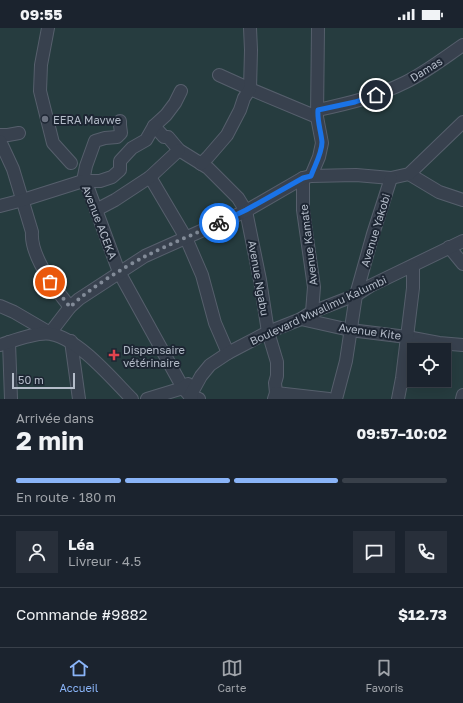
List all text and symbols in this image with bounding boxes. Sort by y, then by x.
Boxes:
text: 09:55 [20,5,62,23]
street label: Damas [407,54,445,84]
pin [359,78,393,112]
icon: home [365,84,387,106]
place label: EERA Mavwe [53,113,121,126]
marker: EERA Mavwe [40,114,50,124]
street label: Avenue ACEKA [80,183,120,261]
street label: Avenue Yakobi [358,192,392,268]
courier [199,203,239,243]
street label: Avenue Kamate [297,204,319,286]
icon: bike [208,212,230,234]
street label: Avenue Ngabu [246,239,272,317]
pin [33,265,67,299]
icon: bag [39,271,61,293]
street label: Boulevard Mwalimu Kalumbi [248,273,388,347]
street label: Avenue Kite [338,320,402,342]
place label: Dispensaire vétérinaire [123,343,185,369]
map controls [407,343,451,387]
button: locate [407,343,451,387]
marker: Dispensaire vétérinaire [108,349,120,361]
scale bar [12,371,75,390]
text: 50 m [18,373,44,386]
text: Arrivée dans [16,410,94,426]
text: 09:57–10:02 [356,424,447,442]
text: 2 min [16,425,84,456]
text: En route · 180 m [16,489,116,505]
button: person [16,531,58,573]
button: chat [353,531,395,573]
button: phone [405,531,447,573]
text: Léa [68,535,94,553]
text: Livreur · 4.5 [68,553,141,569]
text: Commande #9882 [16,605,147,623]
text: $12.73 [398,605,447,623]
tab: Accueil [60,657,98,694]
tab: Carte [217,657,246,694]
tab: Favoris [366,657,403,694]

